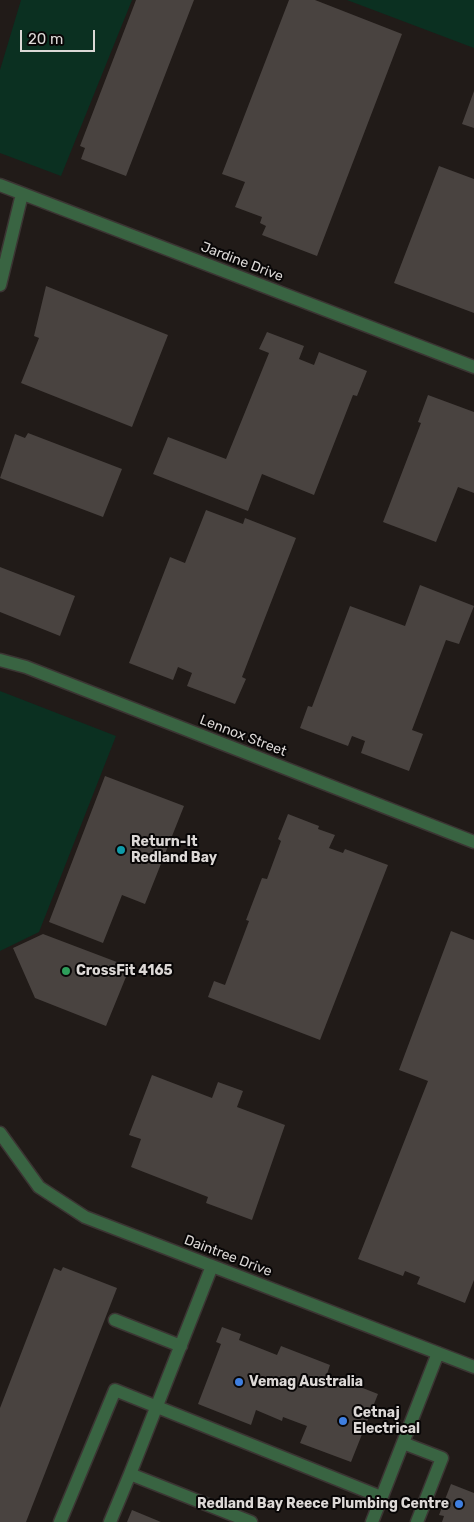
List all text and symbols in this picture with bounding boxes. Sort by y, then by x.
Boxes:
scale bar [22,20,98,52]
text: 20 m [28,30,63,48]
street label: Jardine Drive [198,239,286,285]
street label: Lennox Street [197,712,289,760]
place label: Return-It Redland Bay [131,834,217,866]
marker: Return-It Redland Bay [115,844,127,856]
place label: CrossFit 4165 [76,963,173,979]
marker: CrossFit 4165 [60,965,72,977]
street label: Daintree Drive [182,1232,274,1280]
place label: Vemag Australia [249,1374,363,1390]
marker: Vemag Australia [233,1376,245,1388]
place label: Cetnaj Electrical [353,1405,420,1438]
marker: Cetnaj Electrical [337,1415,349,1427]
place label: Redland Bay Reece Plumbing Centre [197,1496,449,1512]
marker: Redland Bay Reece Plumbing Centre [453,1498,465,1510]

